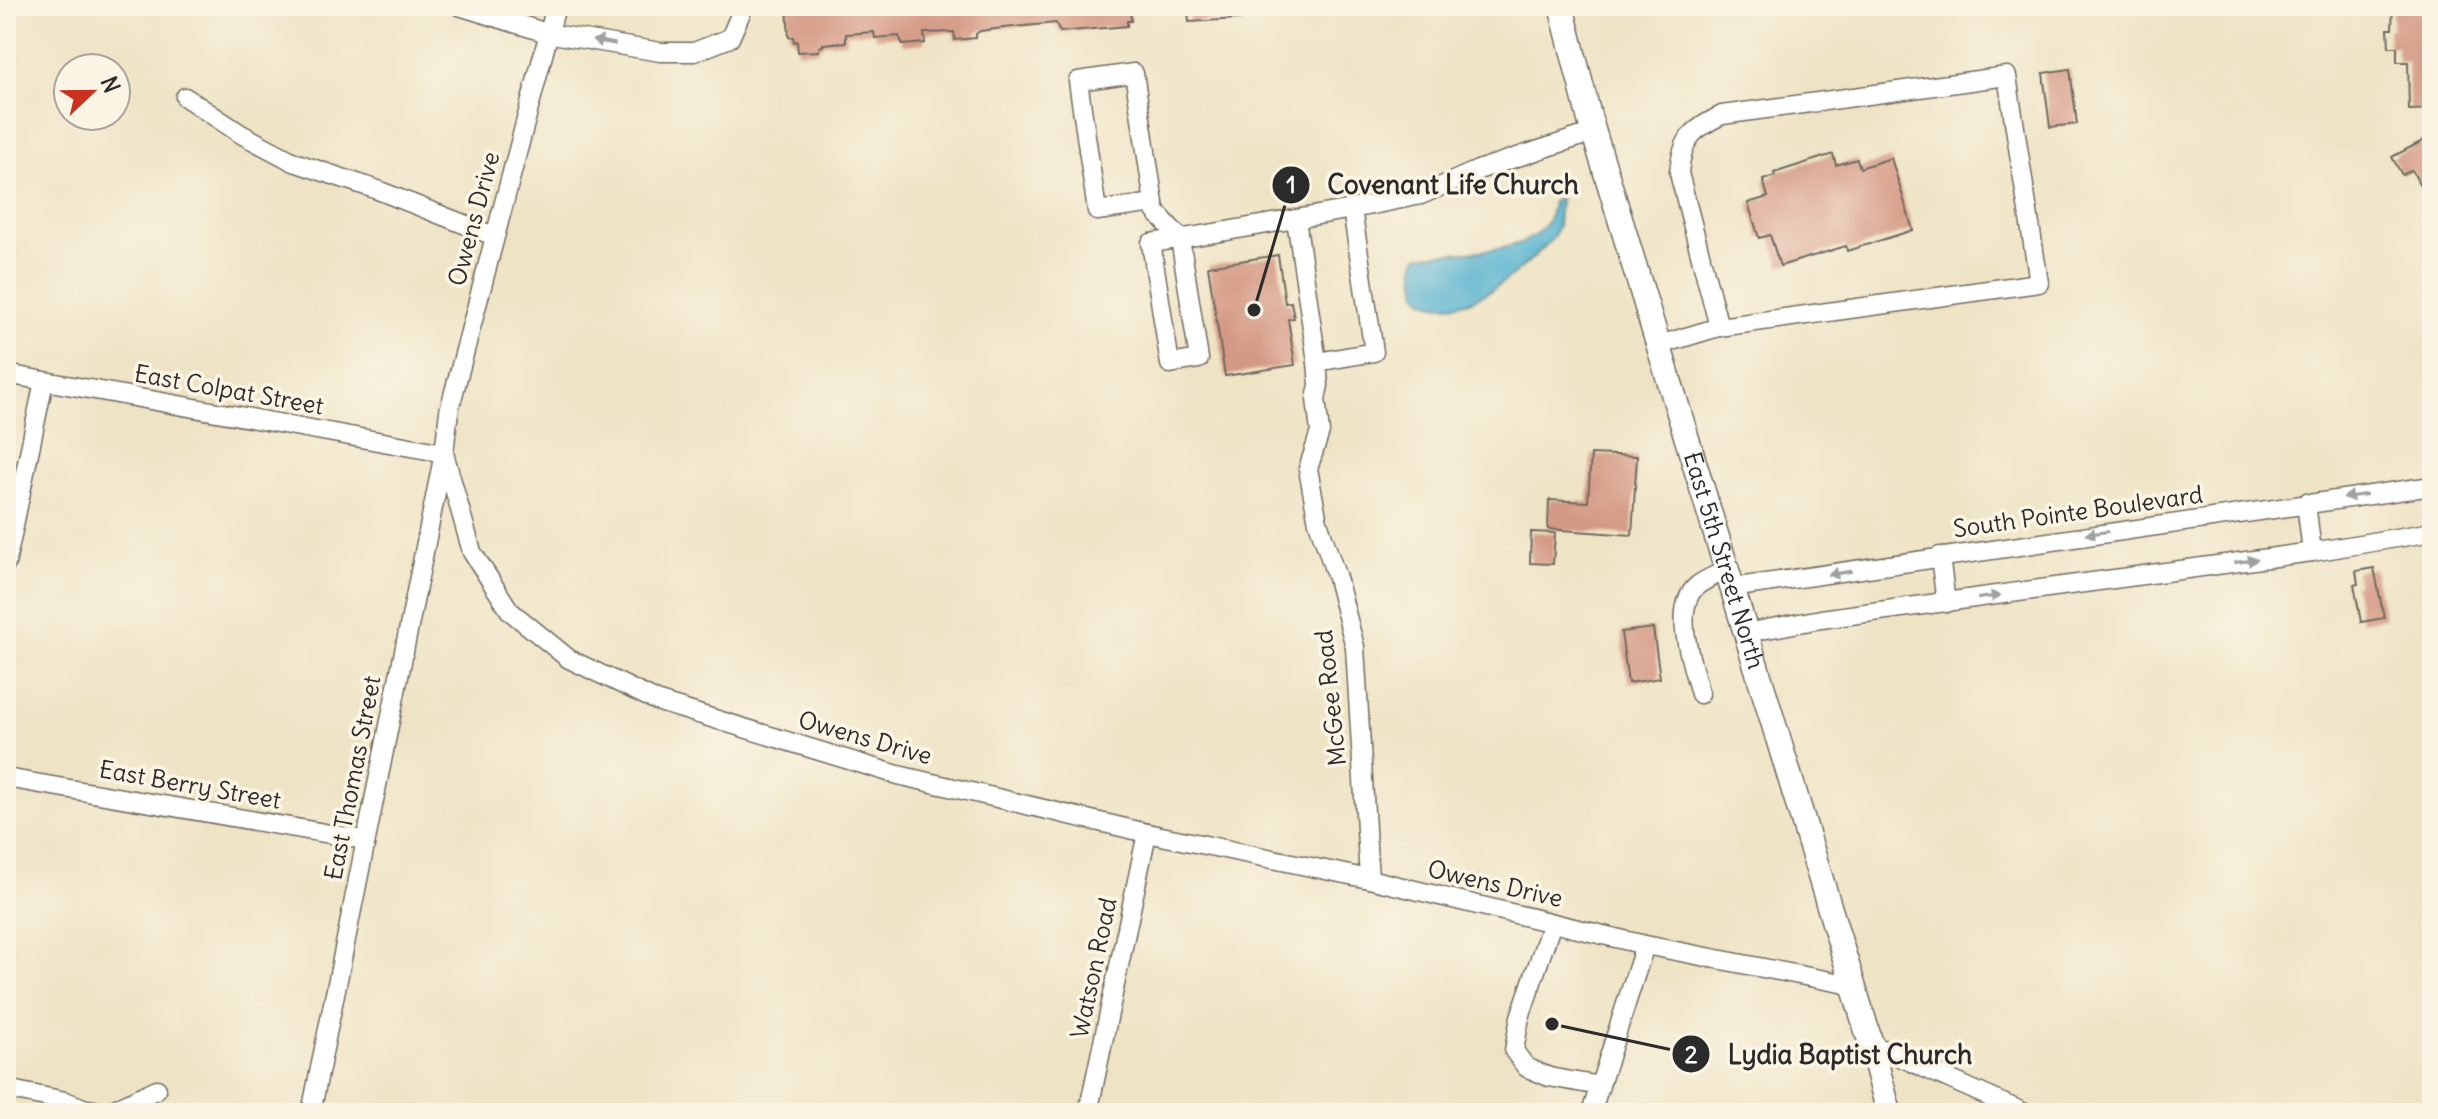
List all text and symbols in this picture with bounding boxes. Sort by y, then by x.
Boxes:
one-way arrow [591,36,616,48]
north arrow [52,52,132,132]
text: N [95,72,126,97]
street label: Owens Drive [441,148,505,289]
callout: Covenant Life Church [1271,160,1595,210]
text: Covenant Life Church [1327,168,1579,201]
text: 1 [1286,169,1296,199]
street label: East Colpat Street [132,358,326,420]
street label: East 5th Street North [1678,448,1772,672]
street label: South Pointe Boulevard [1951,479,2205,543]
one-way arrow [2342,490,2367,503]
one-way arrow [2084,527,2109,540]
one-way arrow [2234,554,2259,567]
one-way arrow [1827,567,1852,579]
one-way arrow [1977,590,2002,603]
street label: McGee Road [1308,629,1352,768]
street label: East Thomas Street [317,673,387,883]
street label: Owens Drive [795,704,936,770]
street label: East Berry Street [97,753,283,815]
street label: Owens Drive [1425,853,1566,913]
street label: Watson Road [1063,895,1123,1041]
callout: Lydia Baptist Church [1671,1029,1988,1079]
text: Lydia Baptist Church [1728,1038,1972,1071]
text: 2 [1684,1039,1698,1069]

